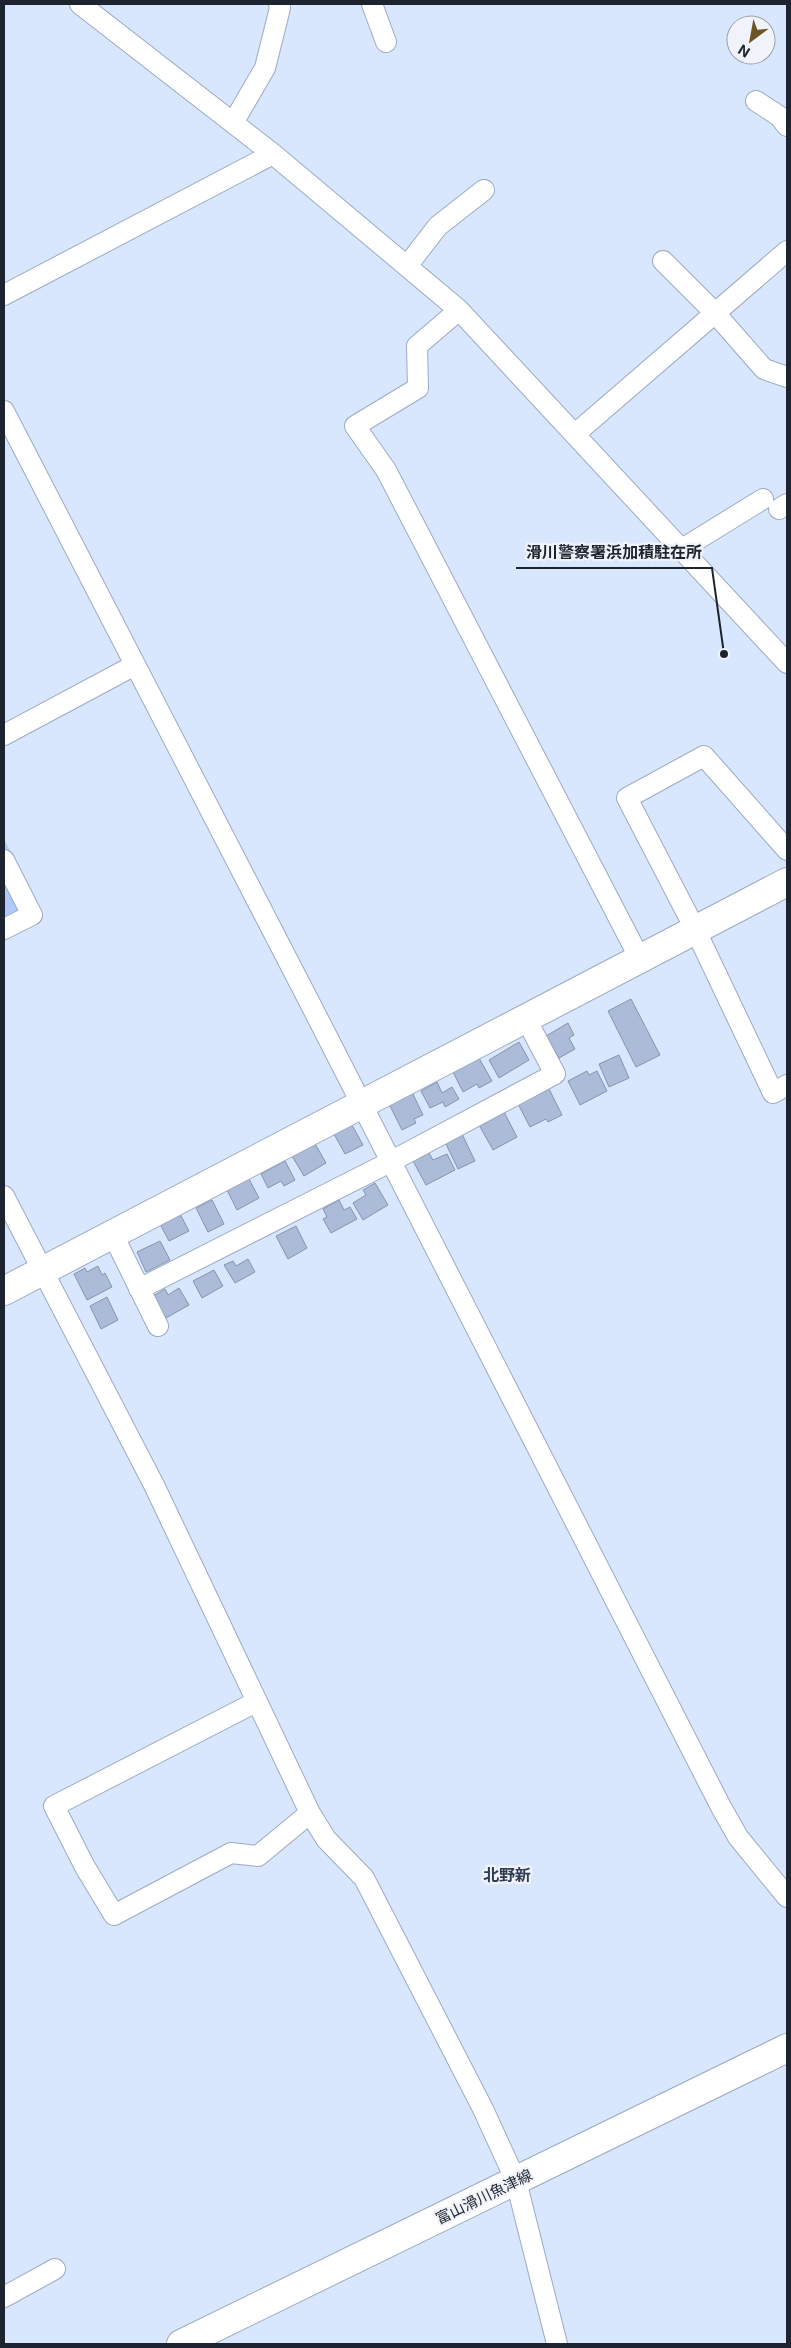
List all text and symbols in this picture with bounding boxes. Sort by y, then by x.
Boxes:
north arrow [726,15,776,65]
text: N [735,41,753,61]
callout: 滑川警察署浜加積駐在所 [516,537,712,568]
text: 滑川警察署浜加積駐在所 [526,542,702,562]
district label: 北野新 [483,1865,531,1885]
street label: 富山滑川魚津線 [432,2165,535,2228]

